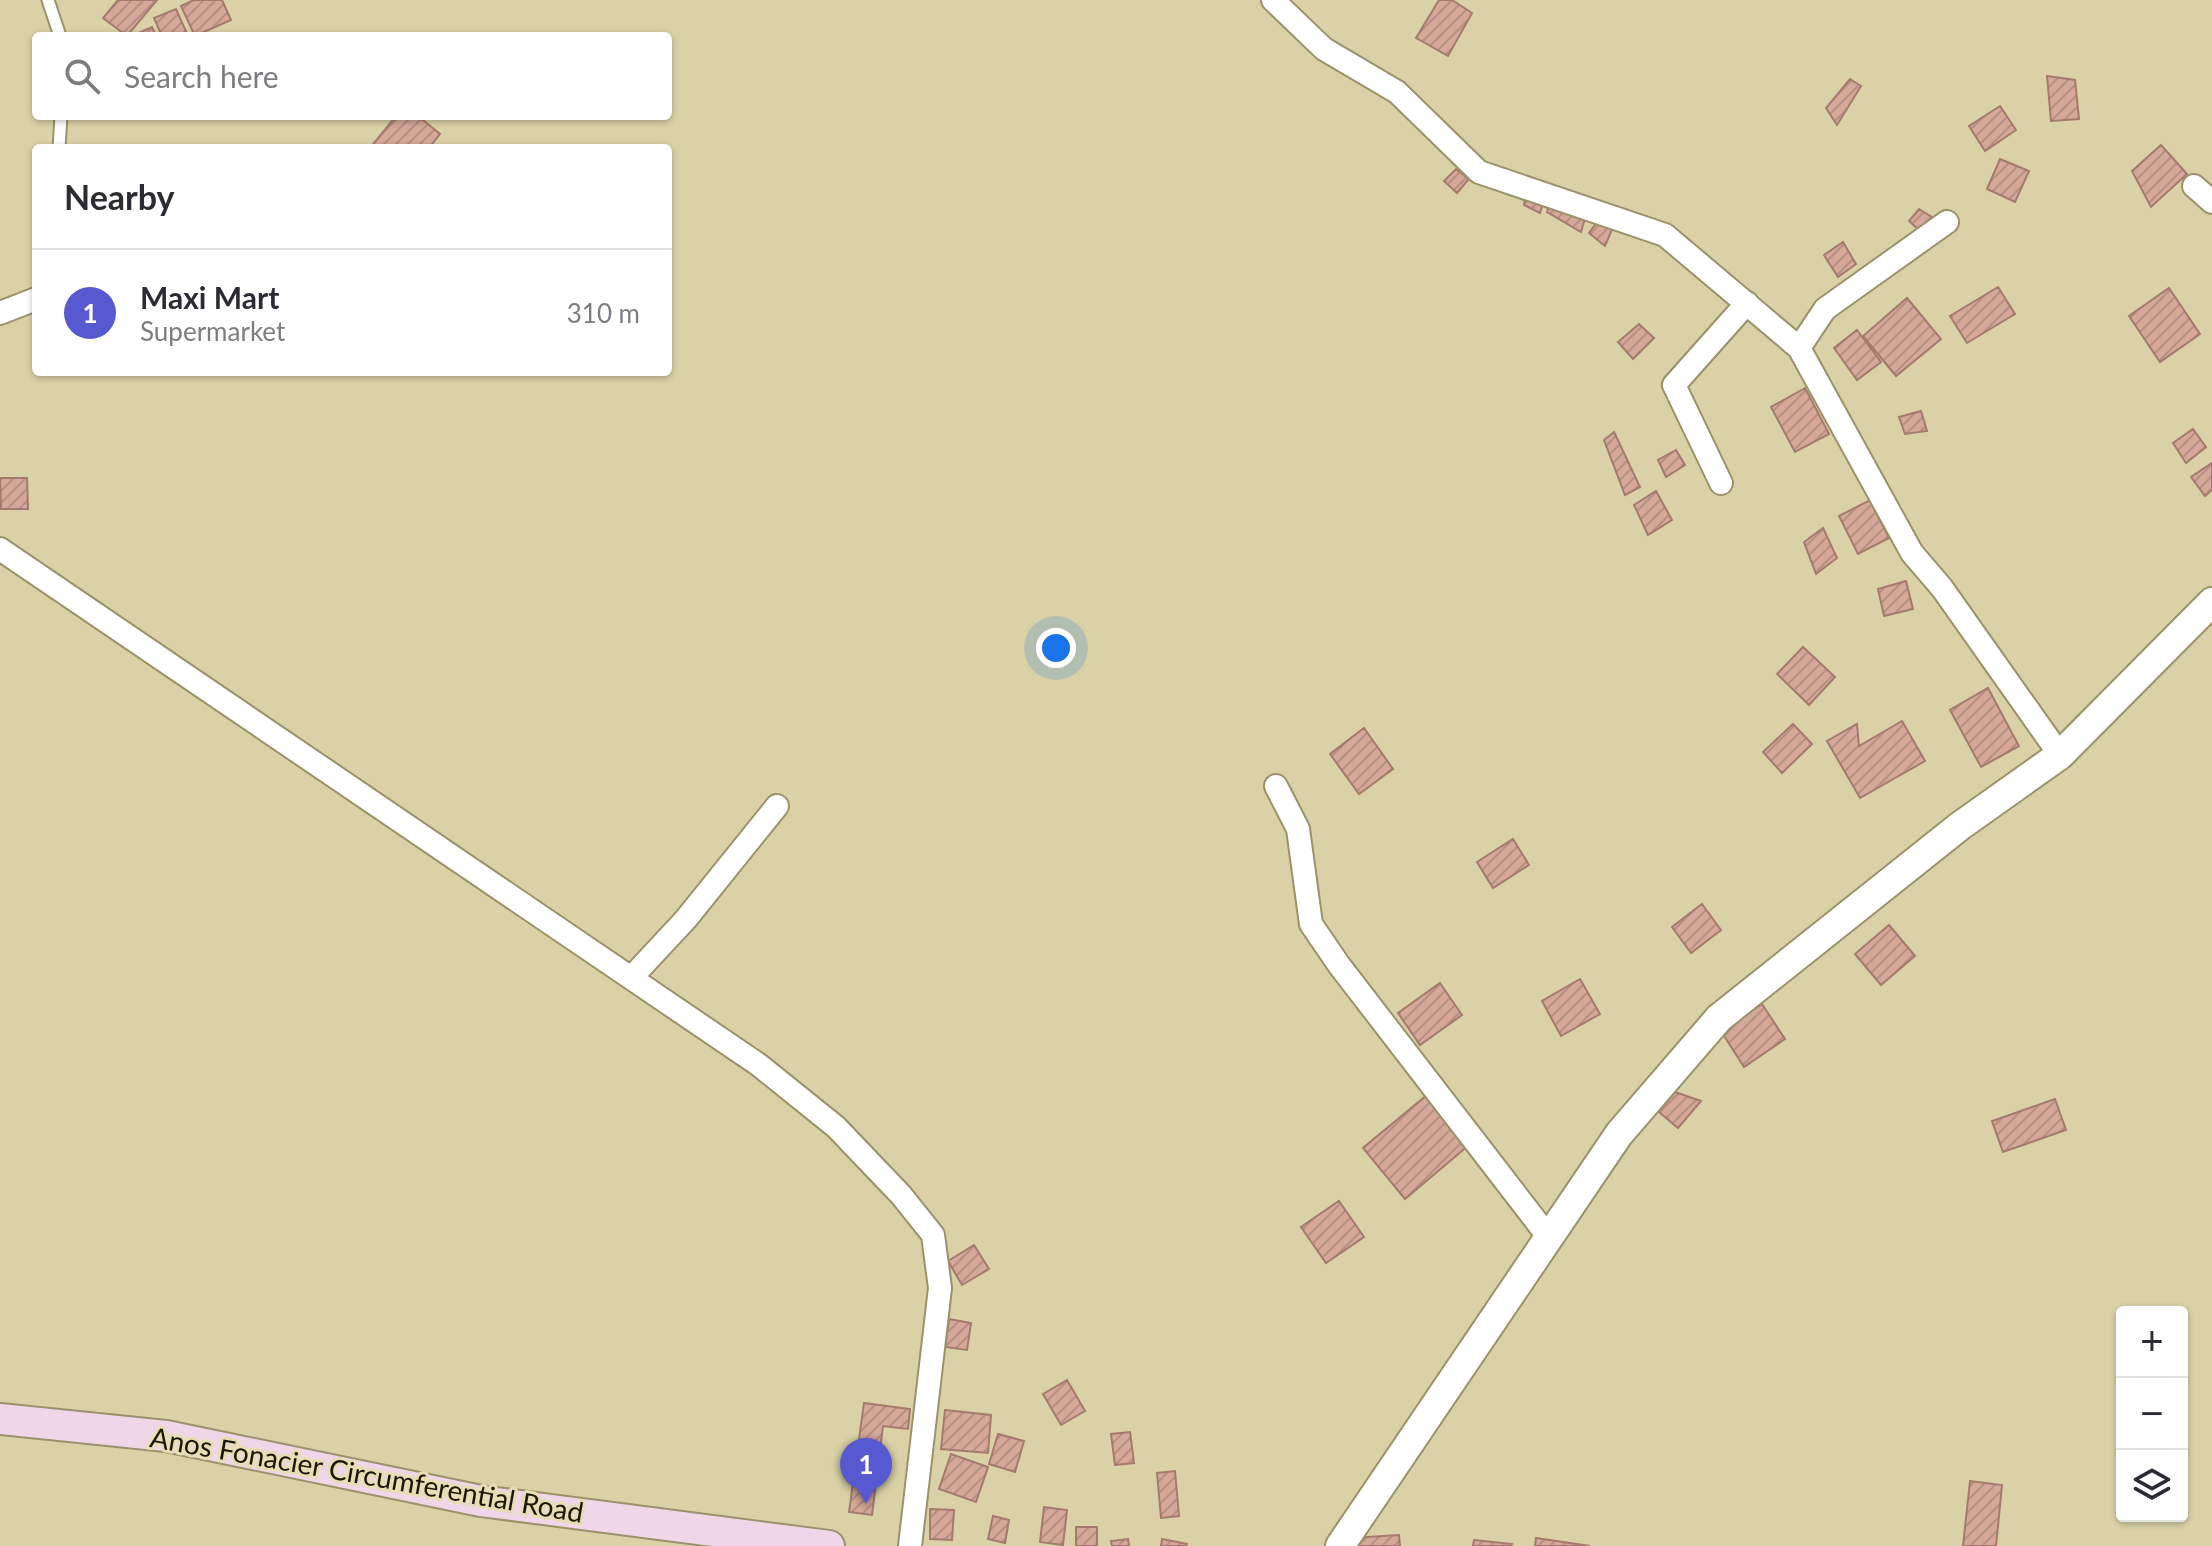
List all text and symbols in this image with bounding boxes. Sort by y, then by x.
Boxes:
search box [32,32,672,120]
icon: search [60,54,104,98]
text: Search here [124,58,279,94]
text: Nearby [64,176,175,217]
text: Maxi Mart [140,279,279,315]
text: 1 [82,297,98,329]
text: 310 m [567,297,640,329]
text: Supermarket [140,315,285,347]
your location [1036,628,1076,668]
map controls [2116,1306,2188,1522]
button: + [2116,1306,2188,1378]
button: − [2116,1378,2188,1450]
street label: Anos Fonacier Circumferential Road [148,1419,586,1529]
pin: 1 [840,1438,892,1504]
button: layers [2116,1450,2188,1522]

